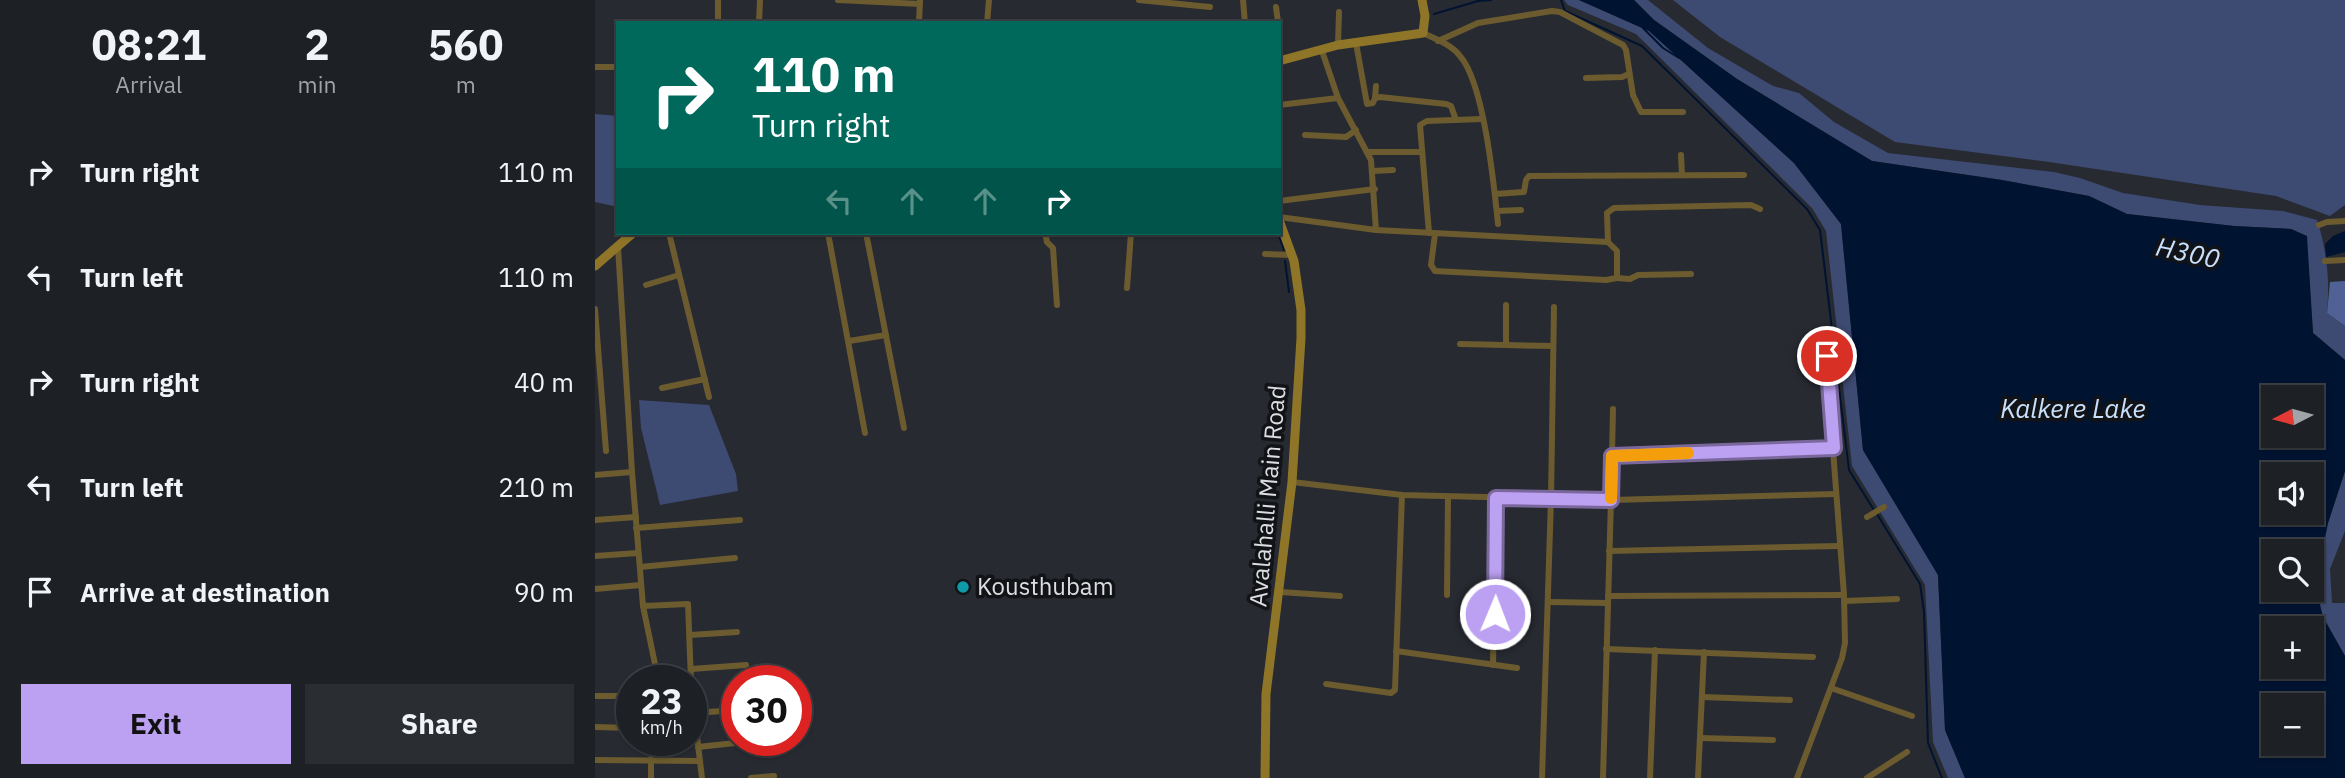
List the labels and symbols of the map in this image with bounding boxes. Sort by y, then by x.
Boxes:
water label: H300 [2153,229,2223,275]
pin [1797,326,1857,386]
street label: Avalahalli Main Road [1241,384,1293,608]
north arrow [2261,385,2324,448]
water label: Kalkere Lake [2000,391,2146,425]
place label: Kousthubam [977,570,1114,602]
position arrow [1458,577,1532,651]
marker: Kousthubam [955,579,971,595]
speed limit sign: 30 [721,665,812,756]

